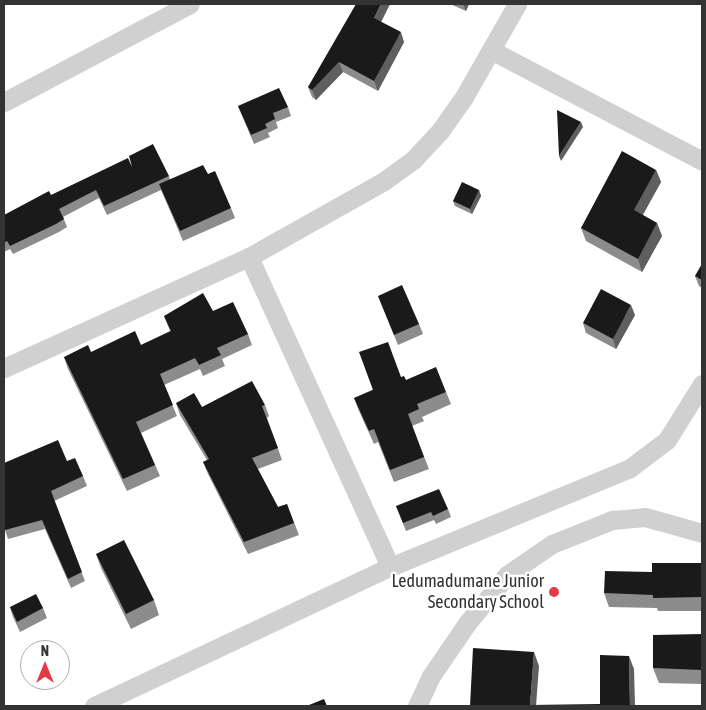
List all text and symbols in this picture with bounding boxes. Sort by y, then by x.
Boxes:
place label: Ledumadumane Junior Secondary School [391,571,544,614]
marker: Ledumadumane Junior Secondary School [548,586,560,598]
north arrow [20,640,70,690]
text: N [41,643,49,659]

